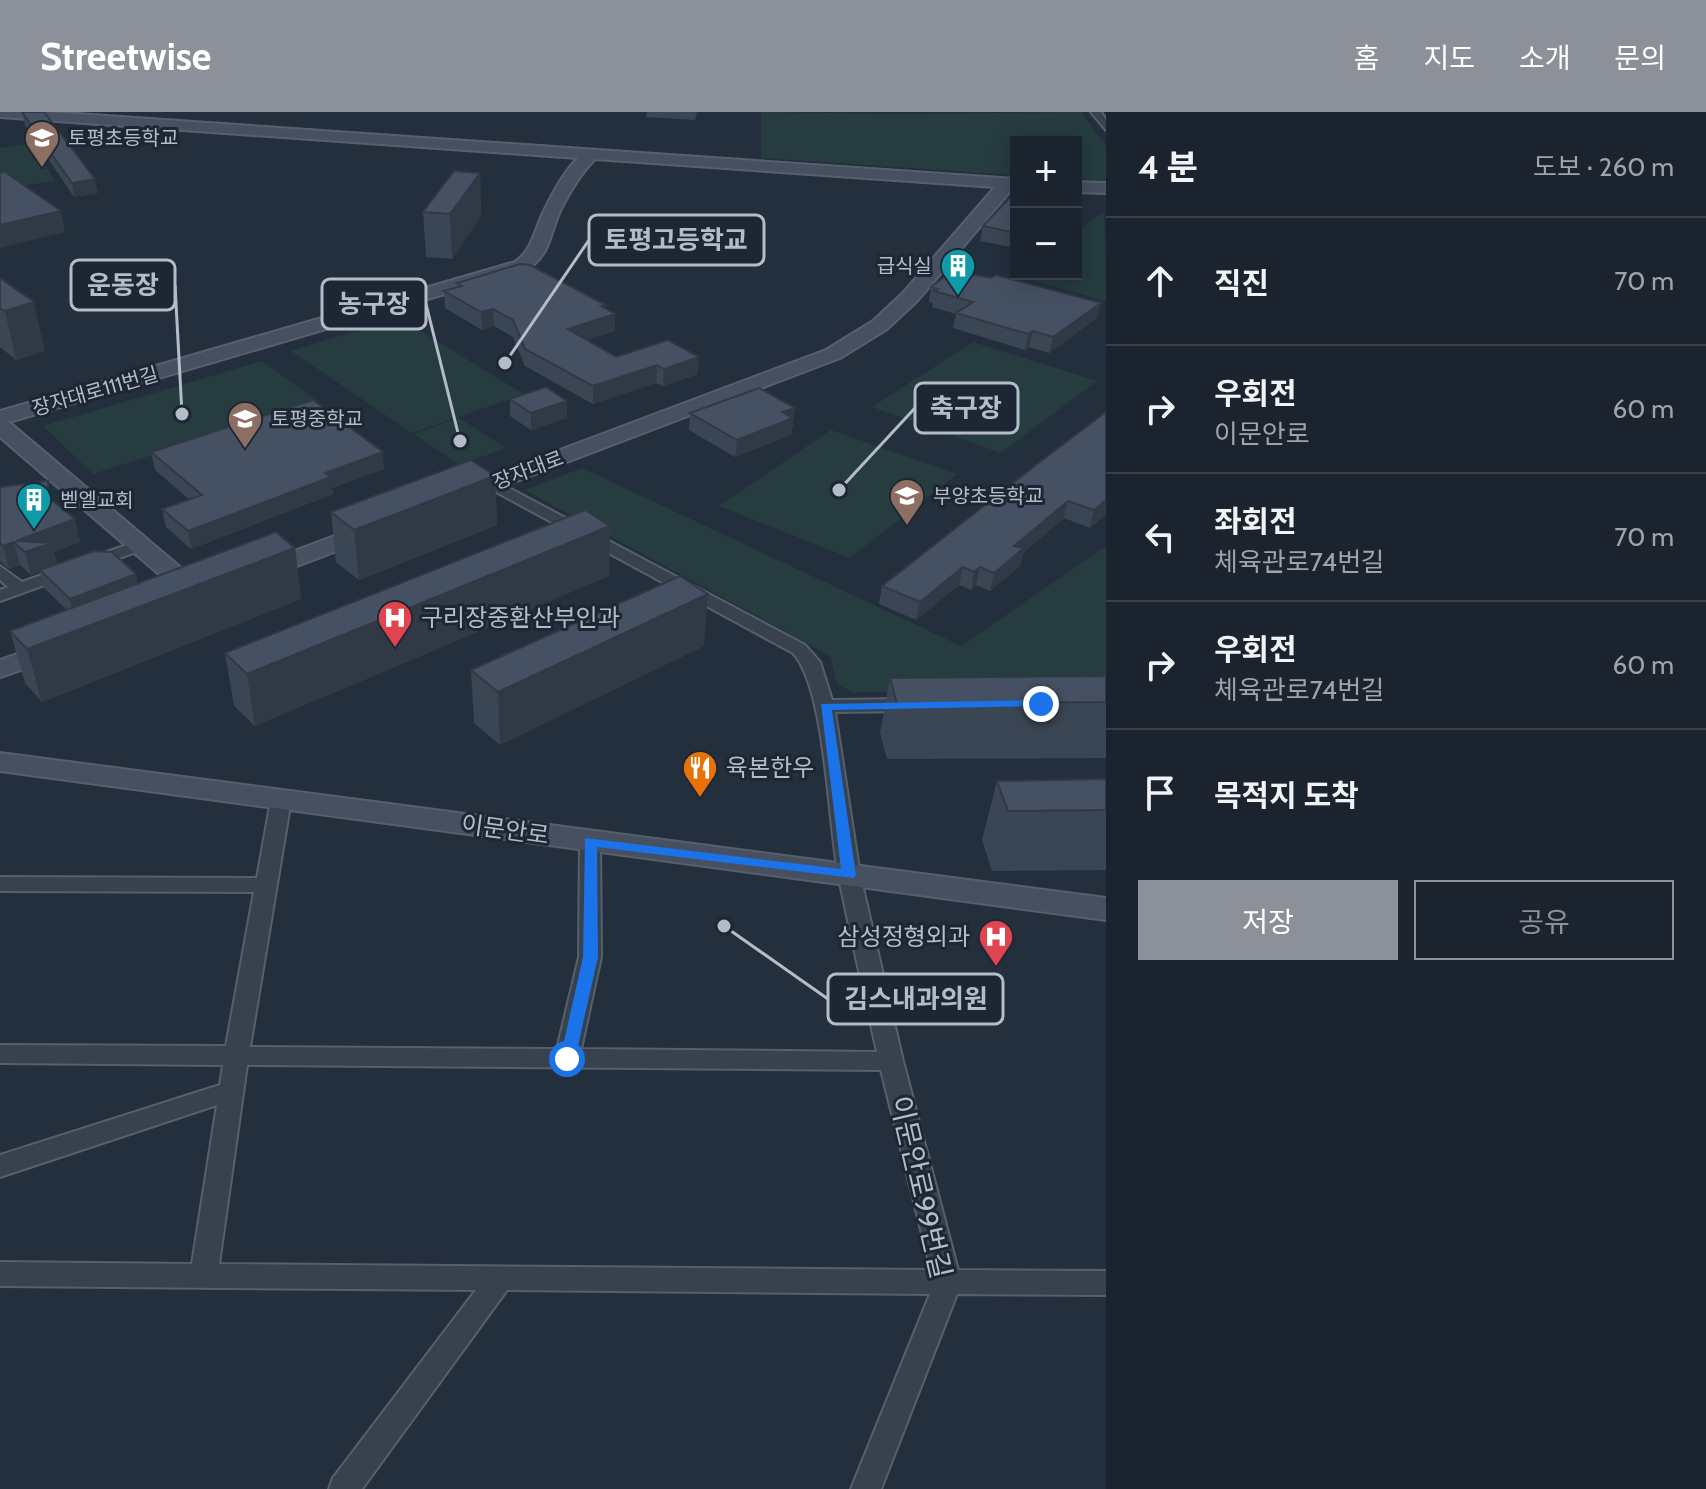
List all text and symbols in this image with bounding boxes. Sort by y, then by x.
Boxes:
text: Streetwise [40,33,211,80]
text: 홈 [1354,41,1379,75]
text: 지도 [1423,41,1475,75]
text: 소개 [1519,41,1570,75]
text: 문의 [1614,41,1666,75]
school or university icon: 토평초등학교 [23,119,61,169]
place label: 토평초등학교 [68,126,178,150]
map controls [1010,136,1082,280]
button: + [1010,136,1082,208]
text: 4 분 [1138,146,1198,188]
text: 도보 · 260 m [1533,151,1674,183]
button: − [1010,208,1082,280]
callout: 토평고등학교 [589,215,764,265]
text: 토평고등학교 [604,224,748,256]
building icon: 급식실 [939,247,977,297]
place label: 급식실 [877,254,932,278]
icon: ahead [1138,259,1182,303]
callout: 운동장 [71,260,175,310]
text: 직진 [1214,265,1269,302]
text: 70 m [1614,265,1674,297]
text: 운동장 [87,269,159,301]
callout: 농구장 [322,279,426,329]
text: 농구장 [338,288,410,320]
street label: 장자대로111번길 [29,362,161,420]
text: 우회전 [1214,375,1297,412]
callout: 축구장 [915,383,1018,433]
icon: right [1138,387,1182,431]
text: 축구장 [930,392,1002,424]
text: 60 m [1612,393,1674,425]
school or university icon: 토평중학교 [226,400,264,450]
place label: 토평중학교 [271,407,363,431]
text: 이문안로 [1214,418,1310,450]
street label: 장자대로 [489,446,567,494]
school or university icon: 부양초등학교 [888,477,926,527]
building icon: 벧엘교회 [15,481,53,531]
place label: 부양초등학교 [933,484,1043,508]
place label: 벧엘교회 [60,488,134,512]
text: 좌회전 [1214,503,1297,540]
icon: left [1138,515,1182,559]
text: 70 m [1614,521,1674,553]
text: 체육관로74번길 [1214,546,1385,578]
hospital icon: 구리장중환산부인과 [376,599,414,649]
place label: 구리장중환산부인과 [421,603,620,632]
text: 우회전 [1214,631,1297,668]
icon: right [1138,643,1182,687]
text: 60 m [1612,649,1674,681]
text: 체육관로74번길 [1214,674,1385,706]
route end [1023,686,1059,722]
restaurant icon: 육본한우 [681,749,719,799]
place label: 육본한우 [726,753,814,782]
icon: arrive [1138,771,1182,815]
text: 목적지 도착 [1214,777,1359,814]
street label: 이문안로 [459,809,551,850]
button: 저장 [1138,880,1398,960]
button: 공유 [1414,880,1674,960]
hospital icon: 삼성정형외과 [977,918,1015,968]
place label: 삼성정형외과 [838,922,970,951]
callout: 김스내과의원 [828,974,1003,1024]
text: 김스내과의원 [844,983,988,1015]
route start [549,1041,585,1077]
street label: 이문안로99번길 [883,1092,959,1282]

